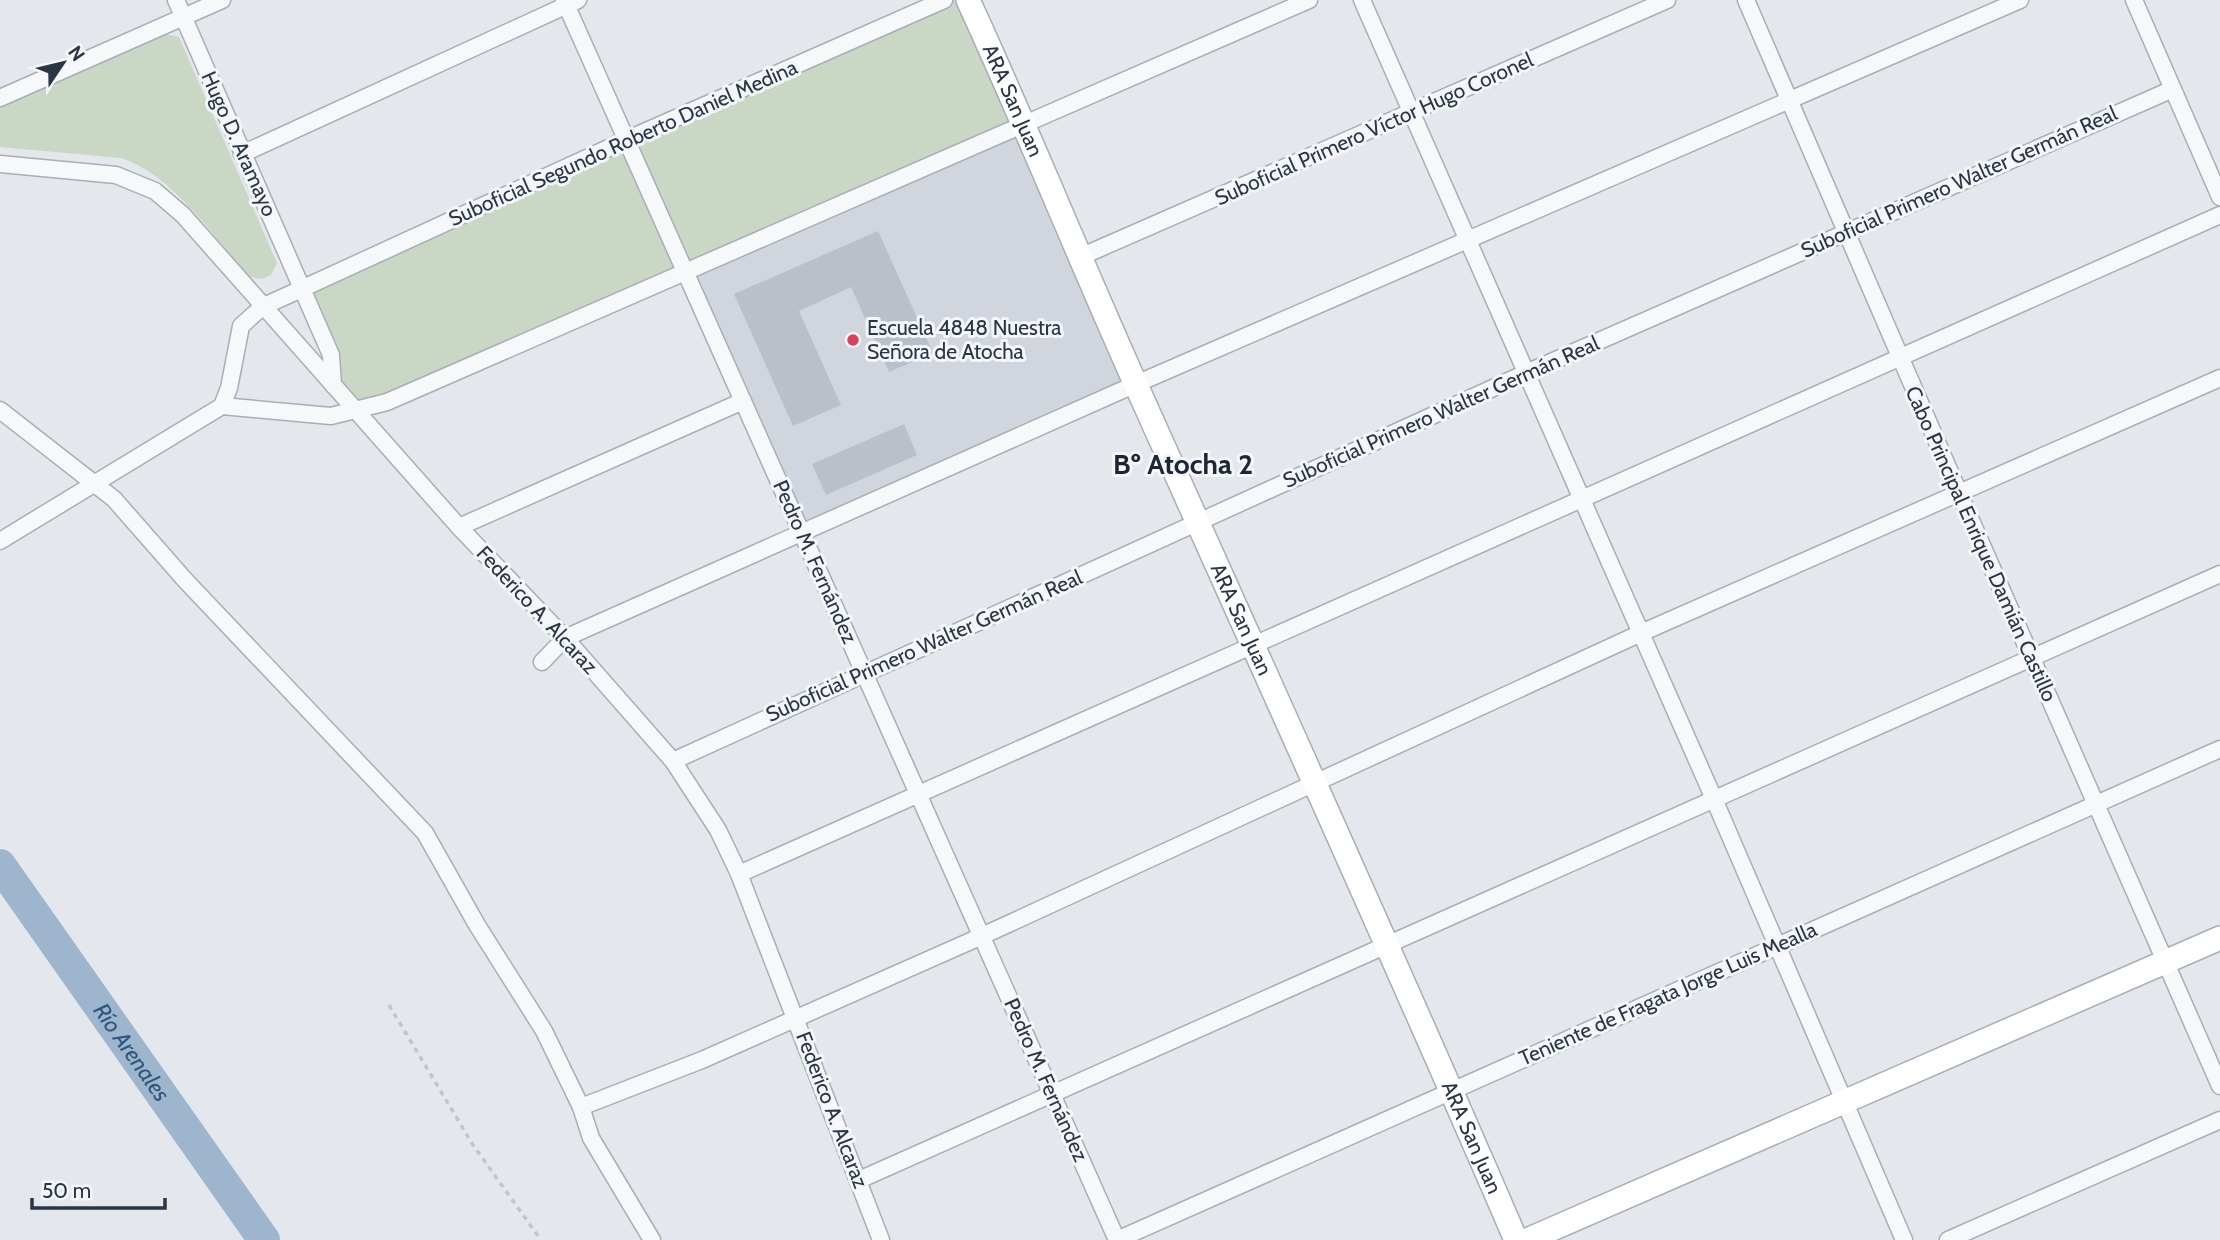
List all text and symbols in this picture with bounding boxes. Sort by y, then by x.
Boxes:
north arrow [28,28,98,98]
street label: ARA San Juan [978,40,1049,160]
text: N [63,41,90,66]
street label: Suboficial Primero Víctor Hugo Coronel [1211,47,1537,210]
street label: Suboficial Segundo Roberto Daniel Medina [445,54,801,231]
street label: Hugo D. Aramayo [196,67,283,220]
street label: Suboficial Primero Walter Germán Real [1797,100,2121,263]
place label: Escuela 4848 Nuestra Señora de Atocha [867,315,1061,364]
street label: Suboficial Primero Walter Germán Real [1279,330,1603,493]
marker: Escuela 4848 Nuestra Señora de Atocha [845,332,861,348]
street label: Cabo Principal Enrique Damián Castillo [1900,382,2063,705]
district label: Bº Atocha 2 [1113,447,1253,481]
street label: Pedro M. Fernández [768,476,863,647]
street label: Federico A. Alcaraz [472,541,603,679]
street label: ARA San Juan [1206,559,1278,679]
street label: Suboficial Primero Walter Germán Real [762,564,1086,727]
street label: Teniente de Fragata Jorge Luis Mealla [1515,916,1820,1071]
street label: Pedro M. Fernández [999,994,1094,1165]
water label: Río Arenales [88,998,176,1107]
street label: Federico A. Alcaraz [791,1028,874,1192]
street label: ARA San Juan [1437,1077,1507,1197]
scale bar [32,1166,164,1210]
text: 50 m [42,1178,91,1203]

